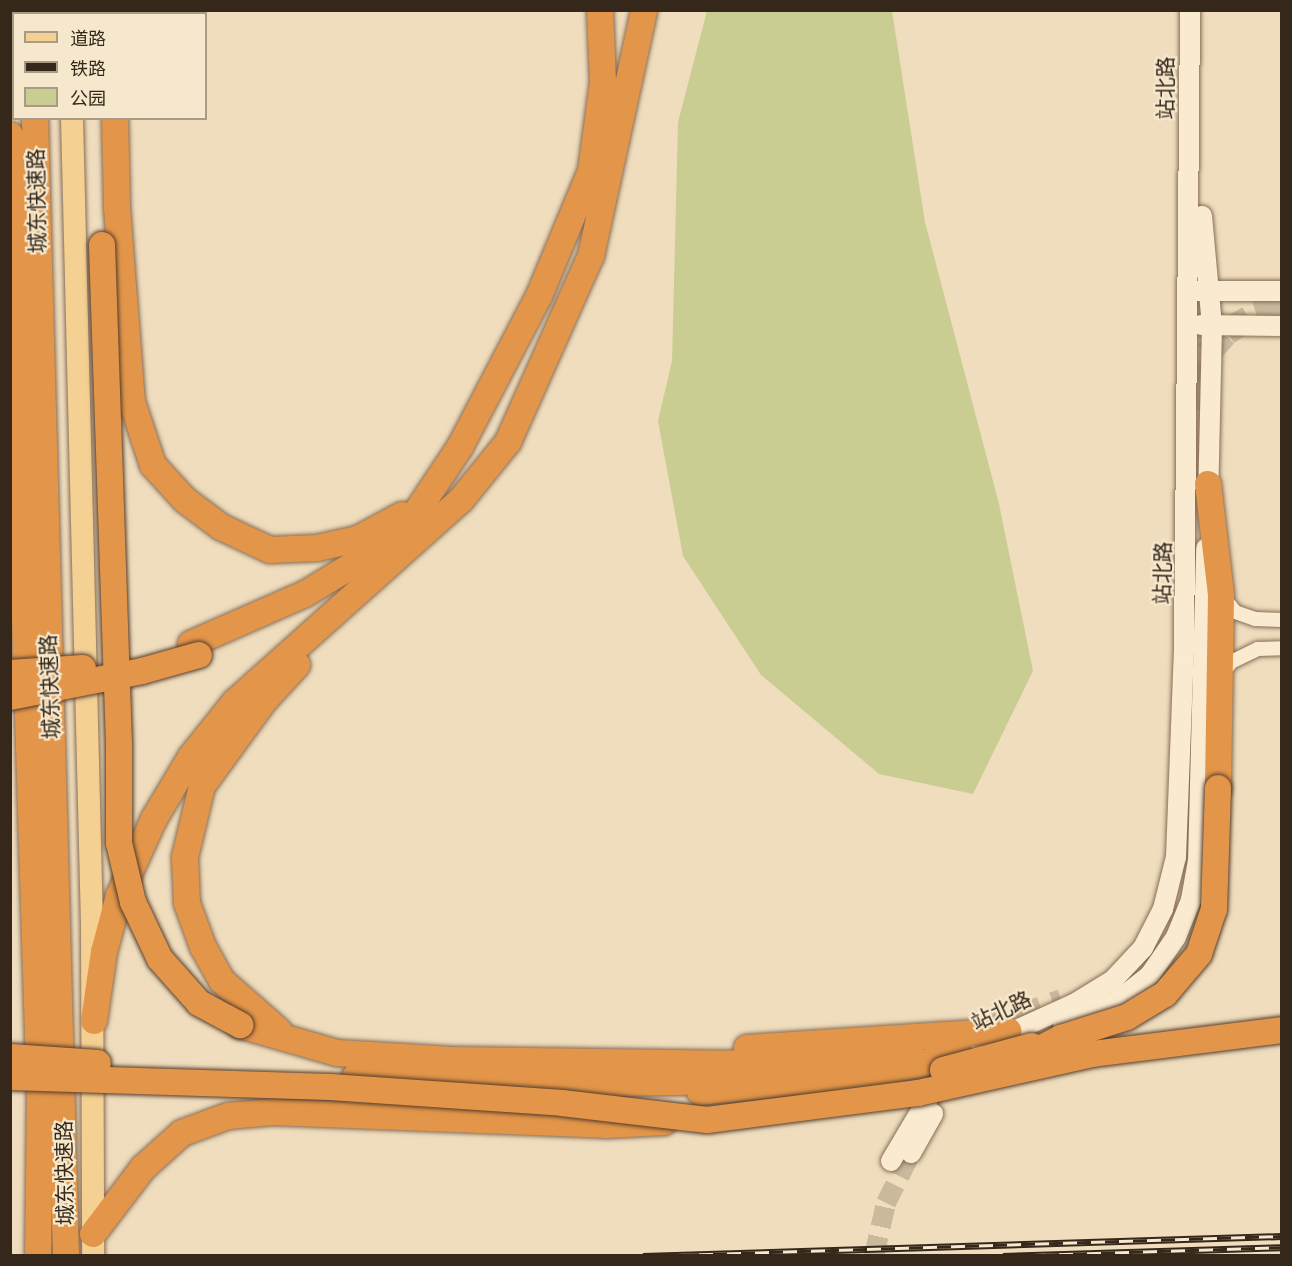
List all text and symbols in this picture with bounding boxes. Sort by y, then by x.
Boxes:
legend [12,12,207,120]
text: 道路 [70,27,106,50]
text: 铁路 [70,57,106,80]
street label: 站北路 [1152,57,1178,119]
text: 公园 [70,87,106,110]
street label: 城东快速路 [22,148,50,254]
street label: 站北路 [1149,541,1175,605]
street label: 城东快速路 [35,634,63,740]
street label: 站北路 [967,985,1035,1035]
street label: 城东快速路 [50,1120,78,1226]

